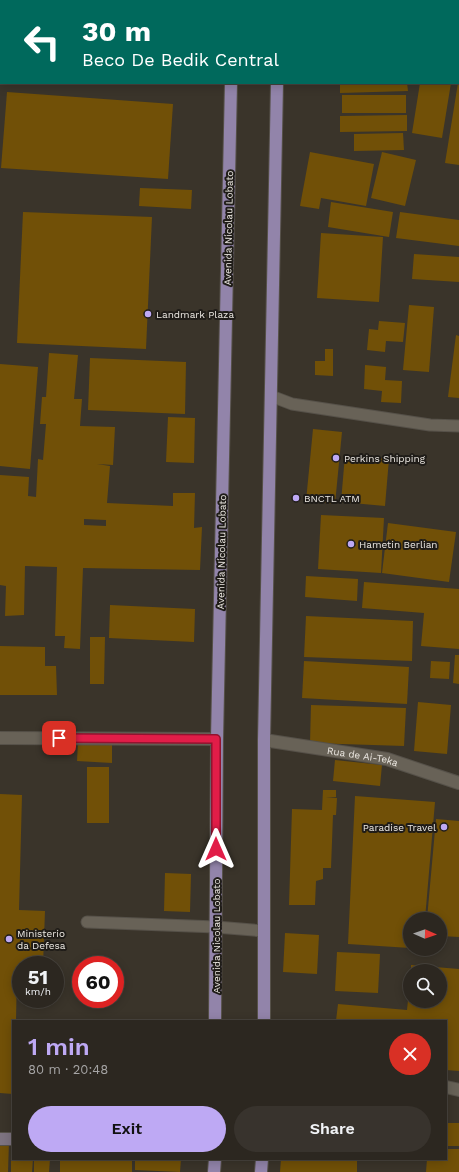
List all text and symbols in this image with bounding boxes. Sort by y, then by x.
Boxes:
text: 30 m [82,15,151,48]
icon: left [16,16,68,68]
text: Beco De Bedik Central [82,49,279,70]
street label: Avenida Nicolau Lobato [222,170,235,286]
marker: Landmark Plaza [143,309,153,319]
place label: Landmark Plaza [156,309,234,320]
marker: Perkins Shipping [331,453,341,463]
place label: Perkins Shipping [344,453,426,464]
marker: BNCTL ATM [291,493,301,503]
place label: BNCTL ATM [304,493,360,504]
street label: Avenida Nicolau Lobato [215,494,228,610]
marker: Hametin Berlian [346,539,356,549]
place label: Hametin Berlian [359,539,438,550]
pin [42,721,76,755]
icon: arrive [48,727,70,749]
street label: Rua de Ai-Teka [326,745,400,768]
place label: Paradise Travel [363,822,436,833]
marker: Paradise Travel [439,822,449,832]
position arrow [195,828,237,870]
street label: Avenida Nicolau Lobato [211,879,222,993]
north arrow [403,912,447,956]
map controls [403,912,447,1008]
place label: Ministerio da Defesa [17,928,66,951]
marker: Ministerio da Defesa [4,934,14,944]
speed limit sign: 60 [72,956,124,1008]
button: search [403,964,447,1008]
text: 51 [28,965,48,989]
text: km/h [25,986,51,997]
text: 1 min [28,1033,90,1061]
button: close [389,1033,431,1075]
text: 80 m · 20:48 [28,1062,108,1077]
button: Exit [28,1106,226,1152]
button: Share [234,1106,431,1152]

